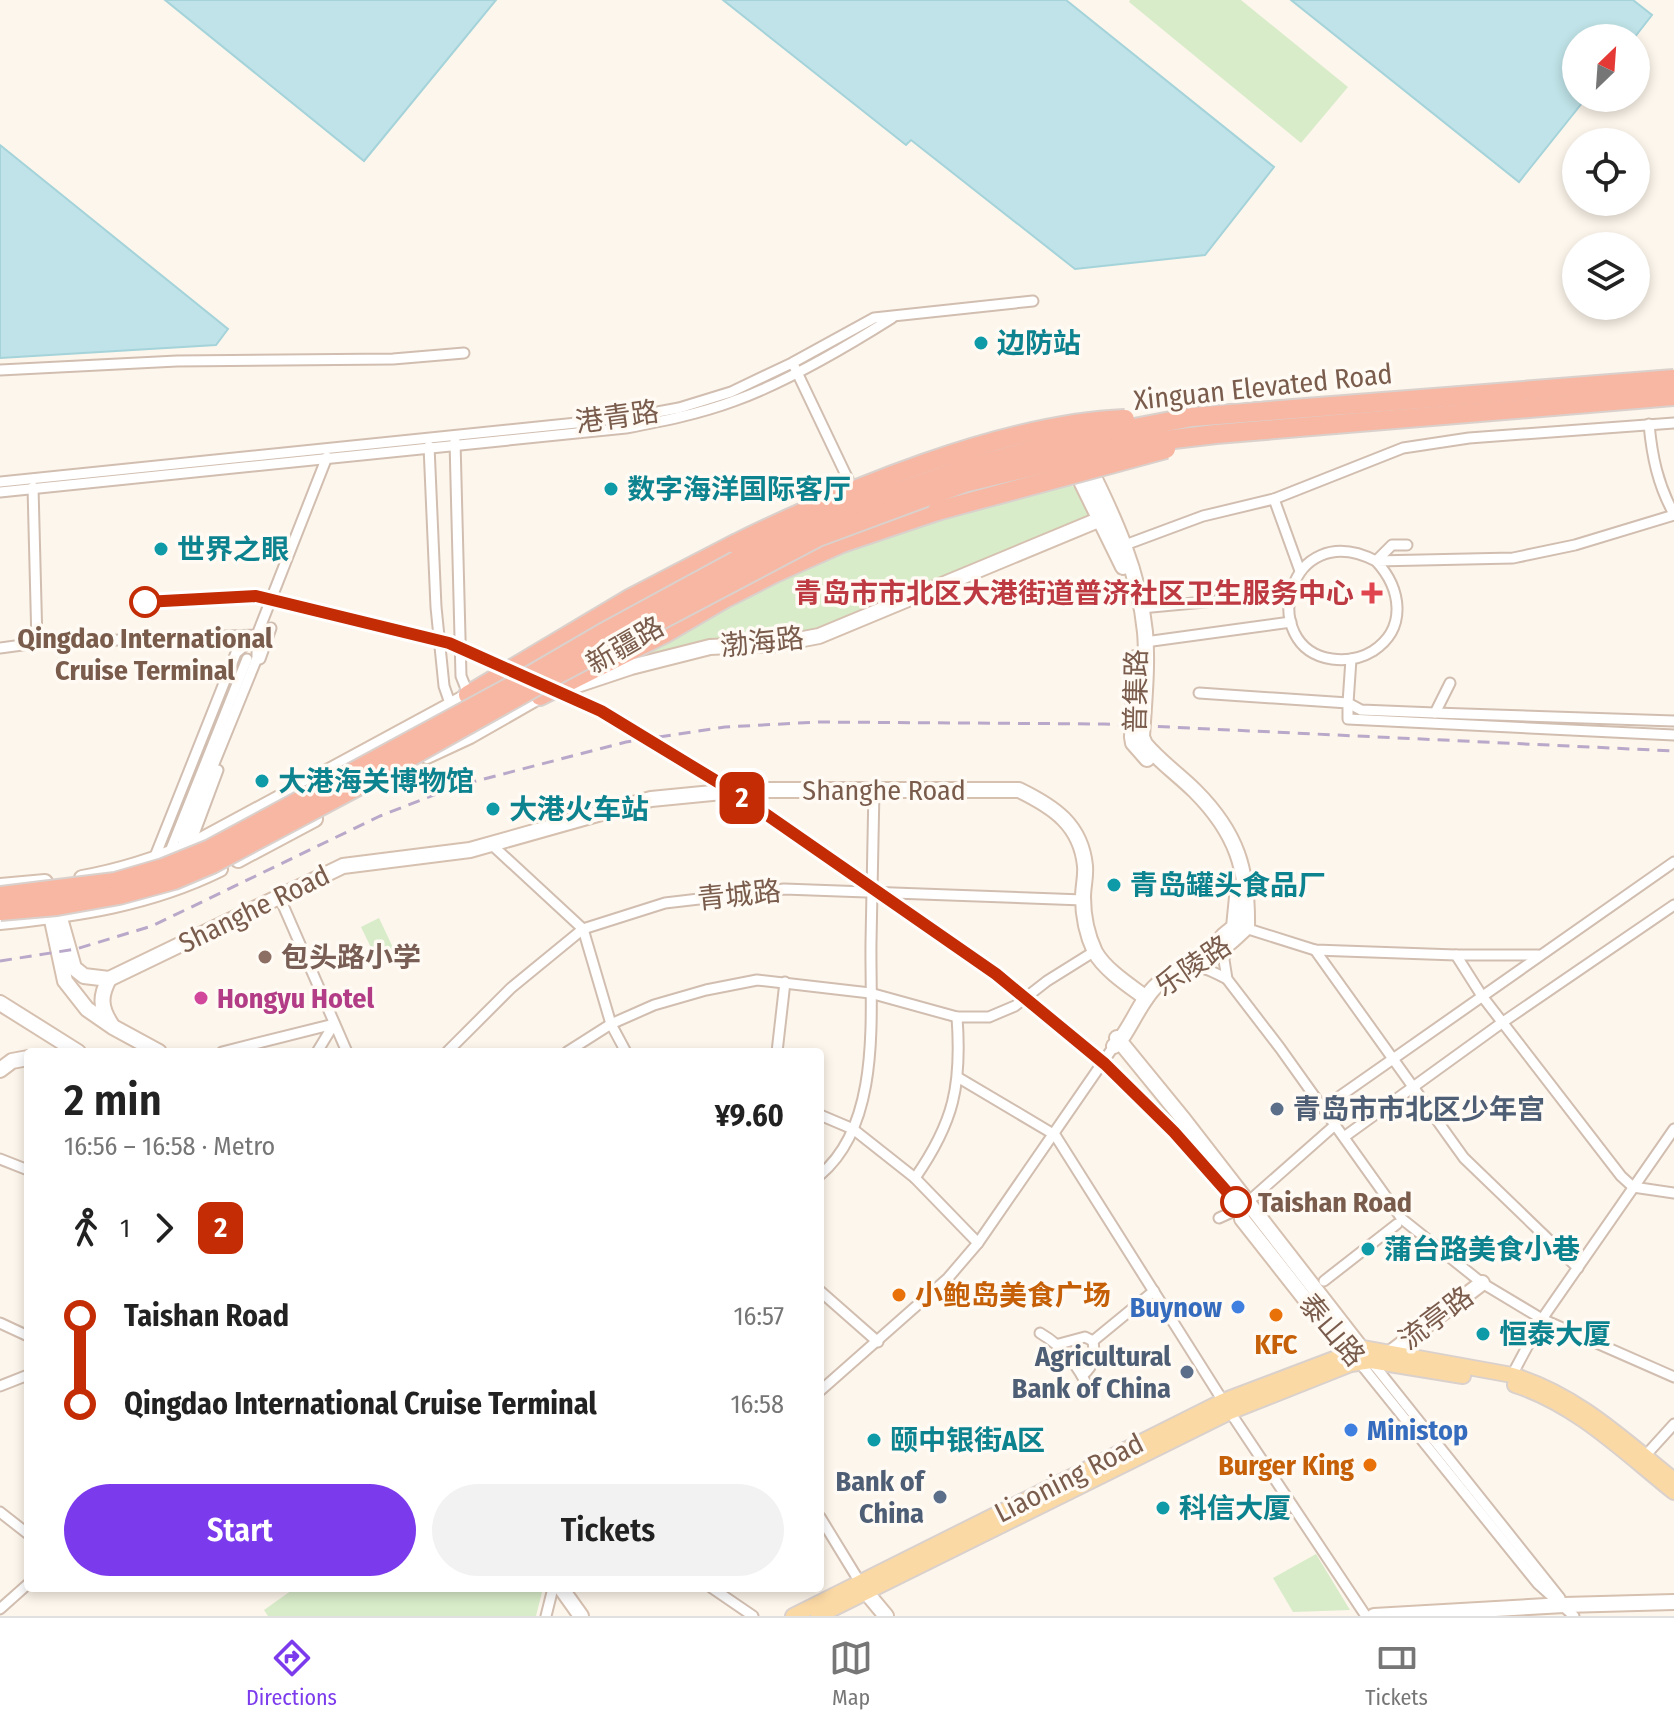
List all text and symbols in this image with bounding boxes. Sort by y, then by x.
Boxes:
north arrow [1562,24,1650,112]
map controls [1562,24,1650,320]
button: locate [1562,128,1650,216]
button: layers [1562,232,1650,320]
place label: 边防站 [997,327,1081,360]
marker: 边防站 [972,334,990,352]
street label: Xinguan Elevated Road [1132,357,1394,417]
street label: 港青路 [573,395,661,439]
place label: 数字海洋国际客厅 [627,473,851,506]
marker: 数字海洋国际客厅 [602,480,620,498]
place label: 世界之眼 [177,533,289,566]
marker: 世界之眼 [152,540,170,558]
place label: 青岛市市北区大港街道普济社区卫生服务中心 [794,577,1354,610]
marker: 青岛市市北区大港街道普济社区卫生服务中心 [1361,582,1383,604]
marker: Qingdao International Cruise Terminal [130,587,160,617]
street label: 新疆路 [580,610,670,680]
street label: 渤海路 [718,621,806,663]
place label: Qingdao International Cruise Terminal [17,622,273,687]
street label: 普集路 [1119,649,1153,733]
place label: 大港海关博物馆 [278,765,474,798]
marker: 大港海关博物馆 [253,772,271,790]
line badge: 2 [716,772,768,824]
street label: Shanghe Road [802,774,966,807]
text: 2 [736,781,748,814]
place label: 大港火车站 [509,793,649,826]
marker: 大港火车站 [484,800,502,818]
street label: Shanghe Road [173,858,335,960]
place label: 青岛罐头食品厂 [1130,869,1326,902]
street label: 青城路 [695,874,783,916]
marker: 青岛罐头食品厂 [1105,876,1123,894]
street label: 乐陵路 [1149,929,1237,1003]
place label: 包头路小学 [281,941,421,974]
marker: 包头路小学 [256,948,274,966]
place label: Hongyu Hotel [217,982,374,1015]
marker: Hongyu Hotel [192,989,210,1007]
text: 2 min [64,1074,162,1127]
place label: 青岛市市北区少年宫 [1293,1093,1545,1126]
text: ¥9.60 [715,1098,784,1134]
marker: 青岛市市北区少年宫 [1268,1100,1286,1118]
text: 16:56 – 16:58 · Metro [64,1131,275,1162]
place label: Taishan Road [1258,1186,1412,1219]
marker: Taishan Road [1221,1187,1251,1217]
icon: walk [64,1206,108,1250]
icon: forward [142,1206,186,1250]
text: 2 [214,1211,227,1244]
text: 1 [120,1213,130,1244]
place label: 蒲台路美食小巷 [1384,1233,1580,1266]
marker: 蒲台路美食小巷 [1359,1240,1377,1258]
place label: 小鲍岛美食广场 [915,1279,1111,1312]
street label: 流亭路 [1393,1280,1479,1356]
marker: 小鲍岛美食广场 [890,1286,908,1304]
street label: 泰山路 [1292,1287,1372,1373]
place label: Buynow [1130,1291,1223,1324]
text: Taishan Road [124,1298,289,1334]
marker: Buynow [1229,1298,1247,1316]
text: 16:57 [733,1301,784,1332]
marker: KFC [1267,1306,1285,1324]
place label: 恒泰大厦 [1499,1318,1611,1351]
marker: 恒泰大厦 [1474,1325,1492,1343]
place label: KFC [1255,1328,1298,1361]
place label: Agricultural Bank of China [1012,1340,1171,1405]
marker: Agricultural Bank of China [1178,1363,1196,1381]
text: Qingdao International Cruise Terminal [124,1386,597,1422]
text: 16:58 [730,1389,784,1420]
place label: Ministop [1367,1414,1468,1447]
marker: Ministop [1342,1421,1360,1439]
place label: 颐中银街A区 [890,1424,1045,1457]
street label: Liaoning Road [989,1426,1149,1530]
marker: 颐中银街A区 [865,1431,883,1449]
place label: Burger King [1218,1449,1354,1482]
marker: Burger King [1361,1456,1379,1474]
place label: Bank of China [836,1465,927,1530]
button: Start [64,1484,416,1576]
button: Tickets [432,1484,784,1576]
marker: Bank of China [931,1488,949,1506]
place label: 科信大厦 [1179,1492,1291,1525]
marker: 科信大厦 [1154,1499,1172,1517]
tab: Directions [246,1636,337,1711]
tab: Map [829,1636,873,1711]
tab: Tickets [1365,1636,1428,1711]

